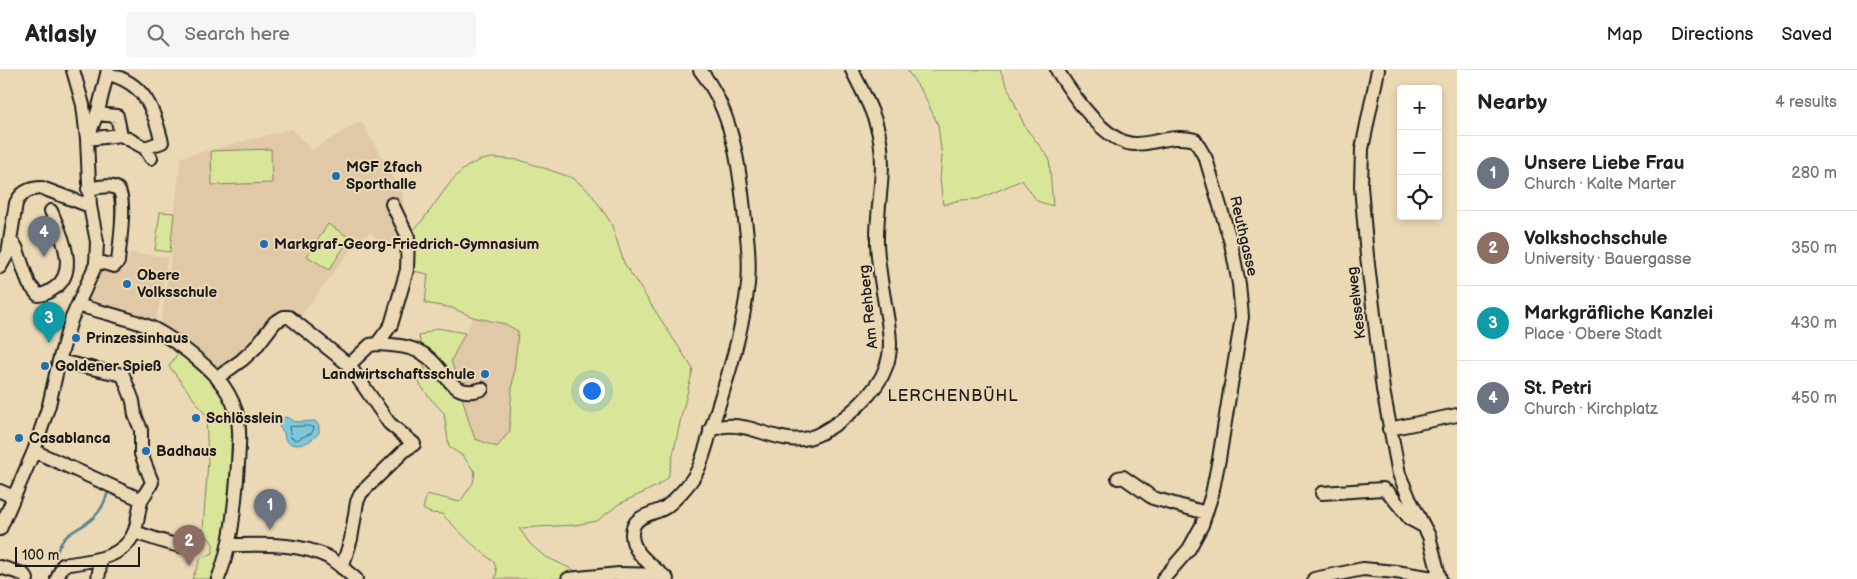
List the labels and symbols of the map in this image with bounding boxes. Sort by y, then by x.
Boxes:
place label: MGF 2fach Sporthalle [346,158,422,194]
marker: MGF 2fach Sporthalle [330,170,342,182]
street label: Reuthgasse [1225,194,1262,278]
pin: 4 [28,216,60,257]
place label: Markgraf-Georg-Friedrich-Gymnasium [274,235,540,254]
marker: Markgraf-Georg-Friedrich-Gymnasium [258,238,270,250]
street label: Am Rehberg [855,264,882,350]
place label: Obere Volksschule [137,266,218,302]
street label: Kesselweg [1343,266,1370,340]
marker: Obere Volksschule [121,278,133,290]
pin: 3 [33,302,65,343]
place label: Prinzessinhaus [86,329,188,348]
marker: Prinzessinhaus [70,332,82,344]
place label: Goldener Spieß [55,357,162,376]
marker: Goldener Spieß [39,360,51,372]
place label: Landwirtschaftsschule [322,365,475,384]
marker: Landwirtschaftsschule [479,368,491,380]
your location [579,378,605,404]
district label: LERCHENBÜHL [888,385,1018,406]
place label: Schlösslein [206,409,283,428]
marker: Schlösslein [190,412,202,424]
place label: Casablanca [29,429,111,448]
marker: Casablanca [13,432,25,444]
place label: Badhaus [156,442,217,461]
marker: Badhaus [140,445,152,457]
pin: 1 [254,489,286,530]
pin: 2 [173,525,205,566]
scale bar [15,544,140,567]

